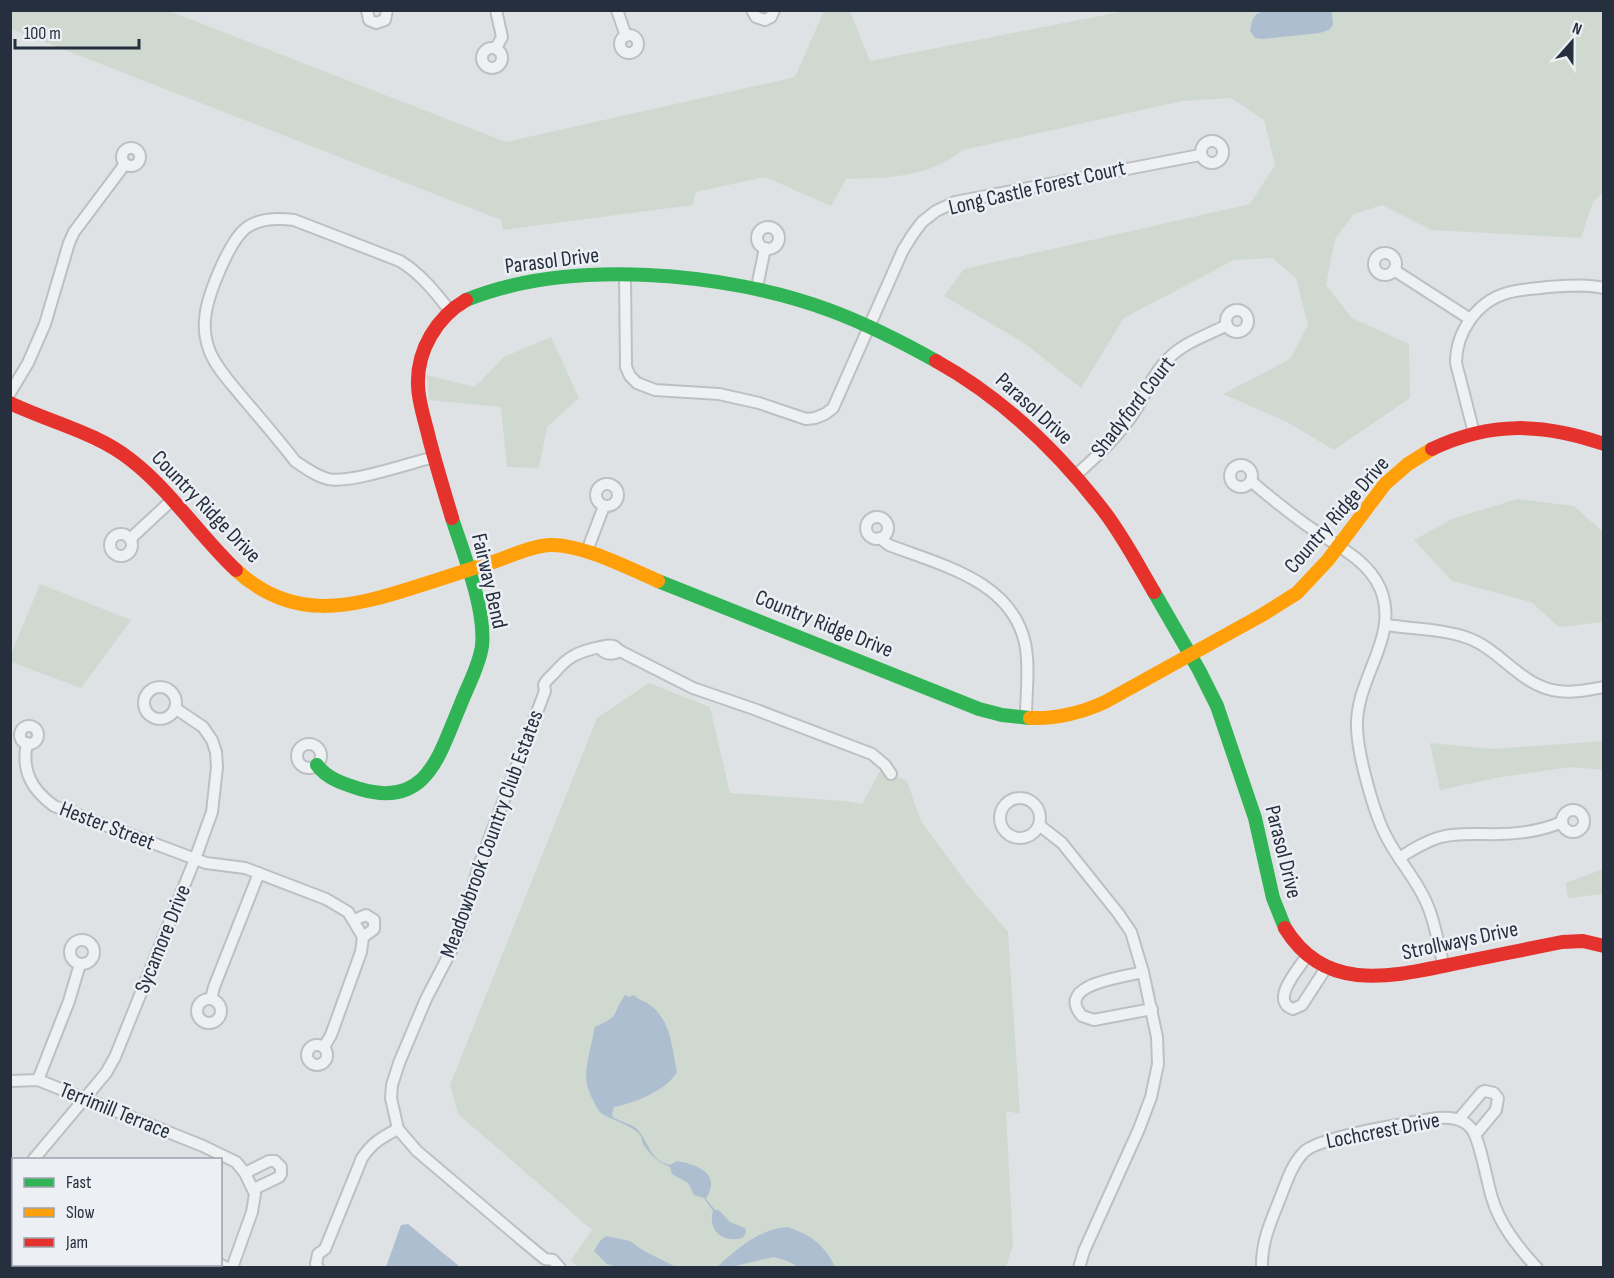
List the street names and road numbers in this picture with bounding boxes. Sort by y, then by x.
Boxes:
street label: Long Castle Forest Court [946,154,1128,221]
street label: Parasol Drive [503,242,601,280]
street label: Shadyford Court [1085,351,1181,463]
street label: Parasol Drive [990,367,1078,451]
street label: Country Ridge Drive [145,445,267,569]
street label: Country Ridge Drive [1279,451,1395,579]
street label: Fairway Bend [465,531,513,631]
street label: Country Ridge Drive [751,584,897,664]
street label: Meadowbrook Country Club Estates [435,706,549,962]
street label: Hester Street [56,796,159,857]
street label: Parasol Drive [1258,803,1308,901]
street label: Sycamore Drive [129,881,197,997]
street label: Strollways Drive [1399,916,1521,966]
street label: Terrimill Terrace [55,1076,175,1146]
street label: Lochcrest Drive [1324,1107,1442,1155]

